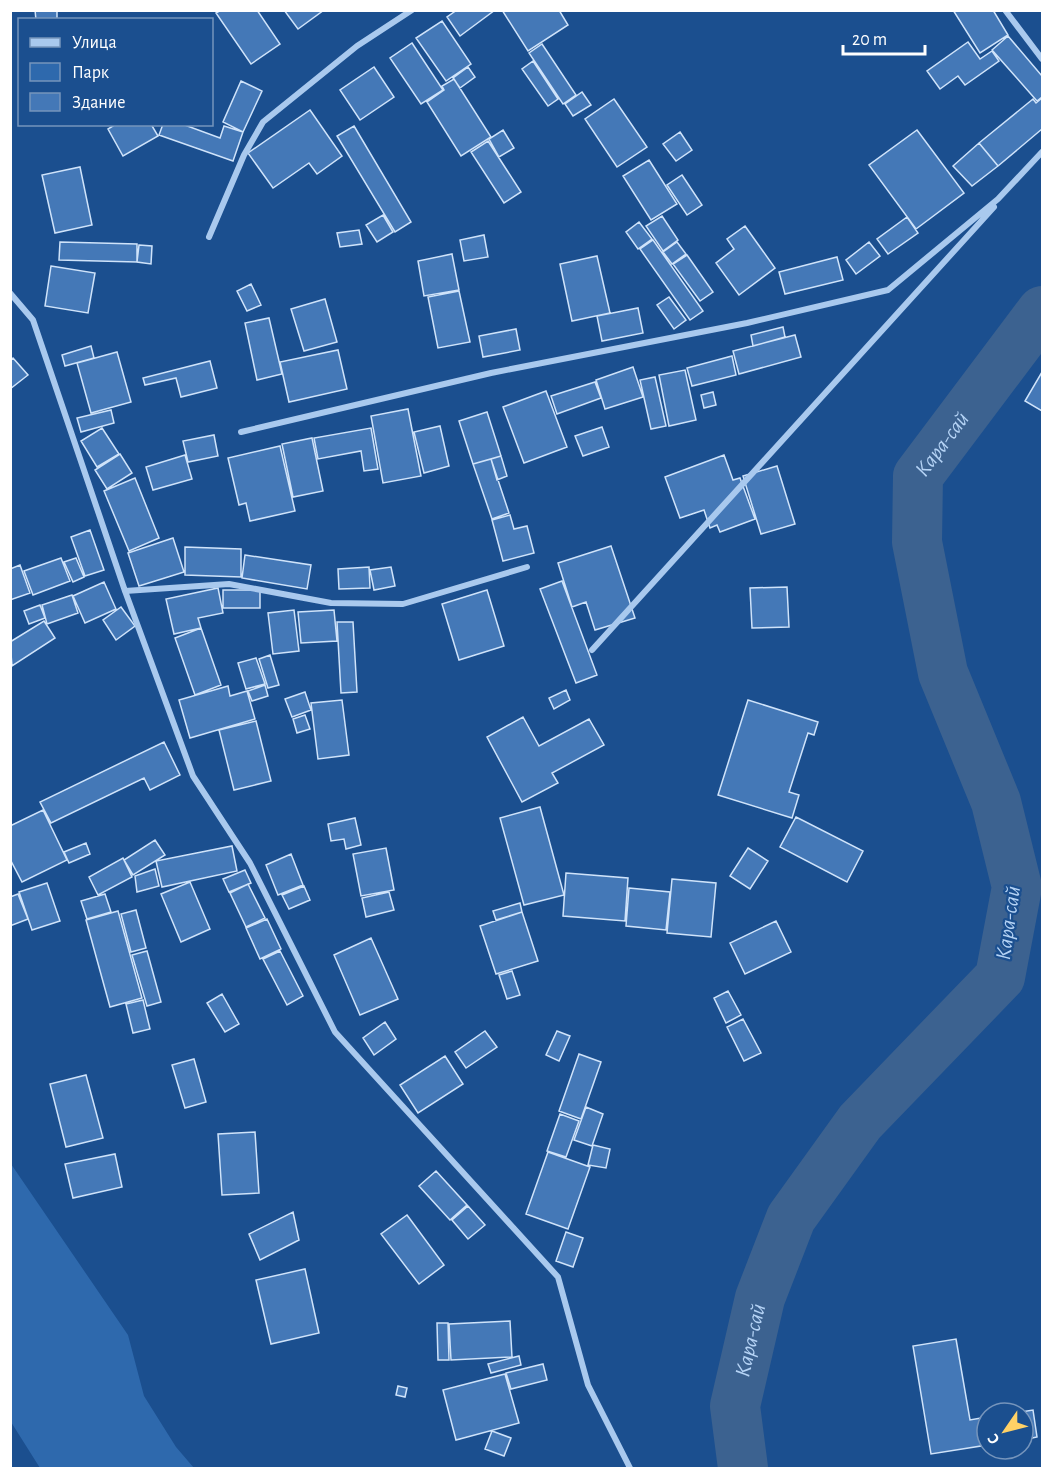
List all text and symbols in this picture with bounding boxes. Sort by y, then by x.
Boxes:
legend [18,18,213,126]
scale bar [843,18,926,56]
text: 20 m [852,31,887,49]
text: Улица [72,34,117,52]
text: Парк [72,64,110,82]
text: Здание [72,94,126,112]
water label: Кара-сай [911,408,973,480]
water label: Кара-сай [992,885,1025,961]
water label: Кара-сай [731,1302,769,1379]
north arrow [975,1401,1035,1461]
text: С [984,1431,1003,1447]

